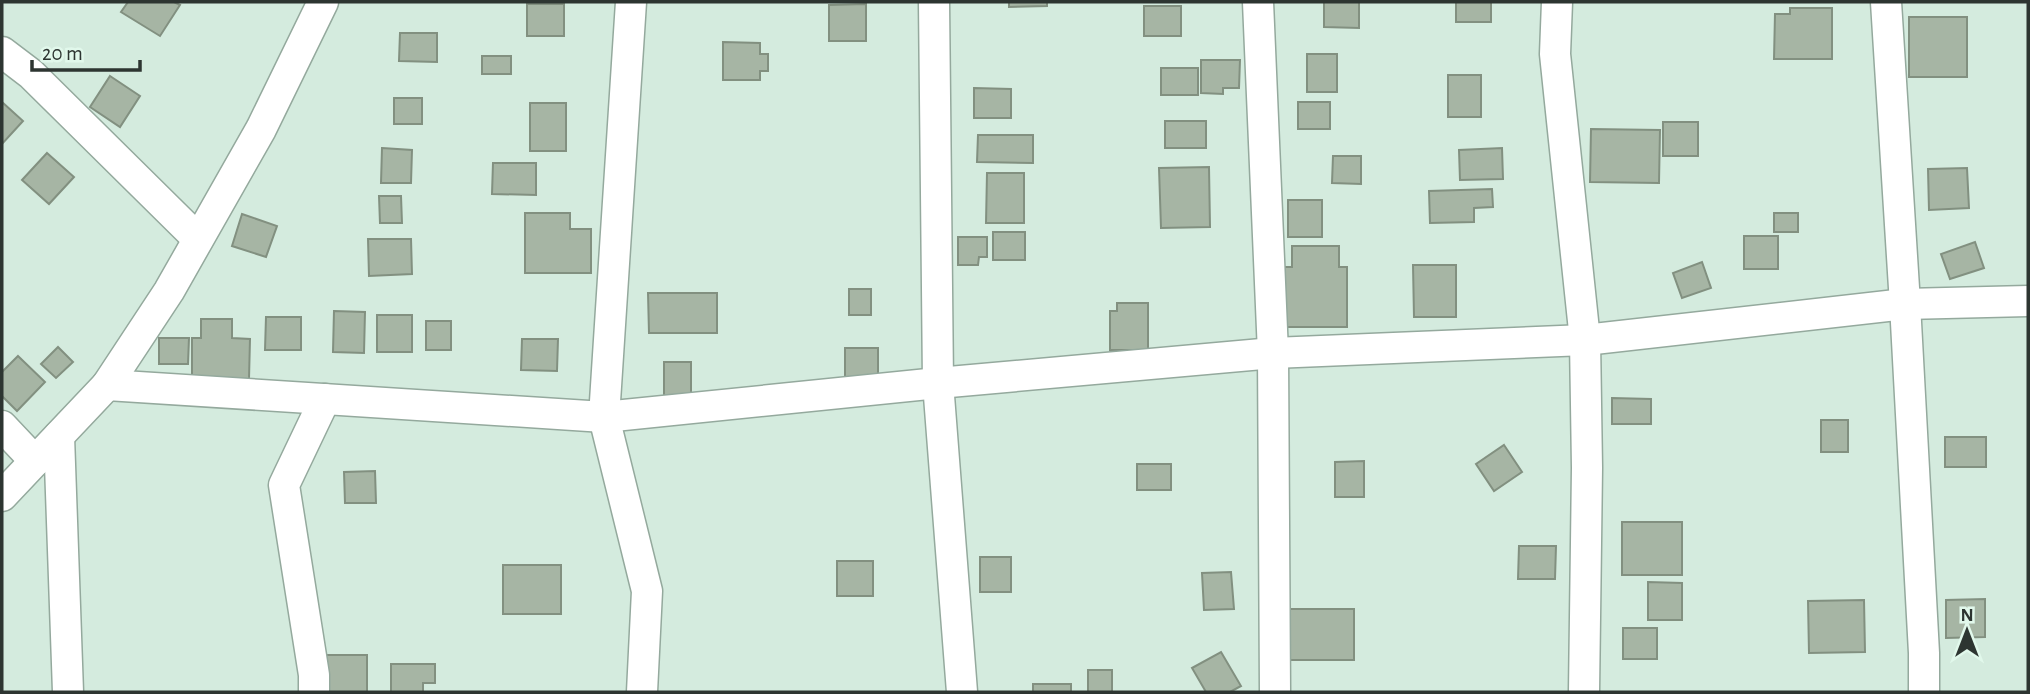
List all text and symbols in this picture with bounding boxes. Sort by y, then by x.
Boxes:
scale bar [32,28,140,72]
text: 20 m [42,43,83,64]
north arrow [1932,596,2002,666]
text: N [1960,606,1974,625]

